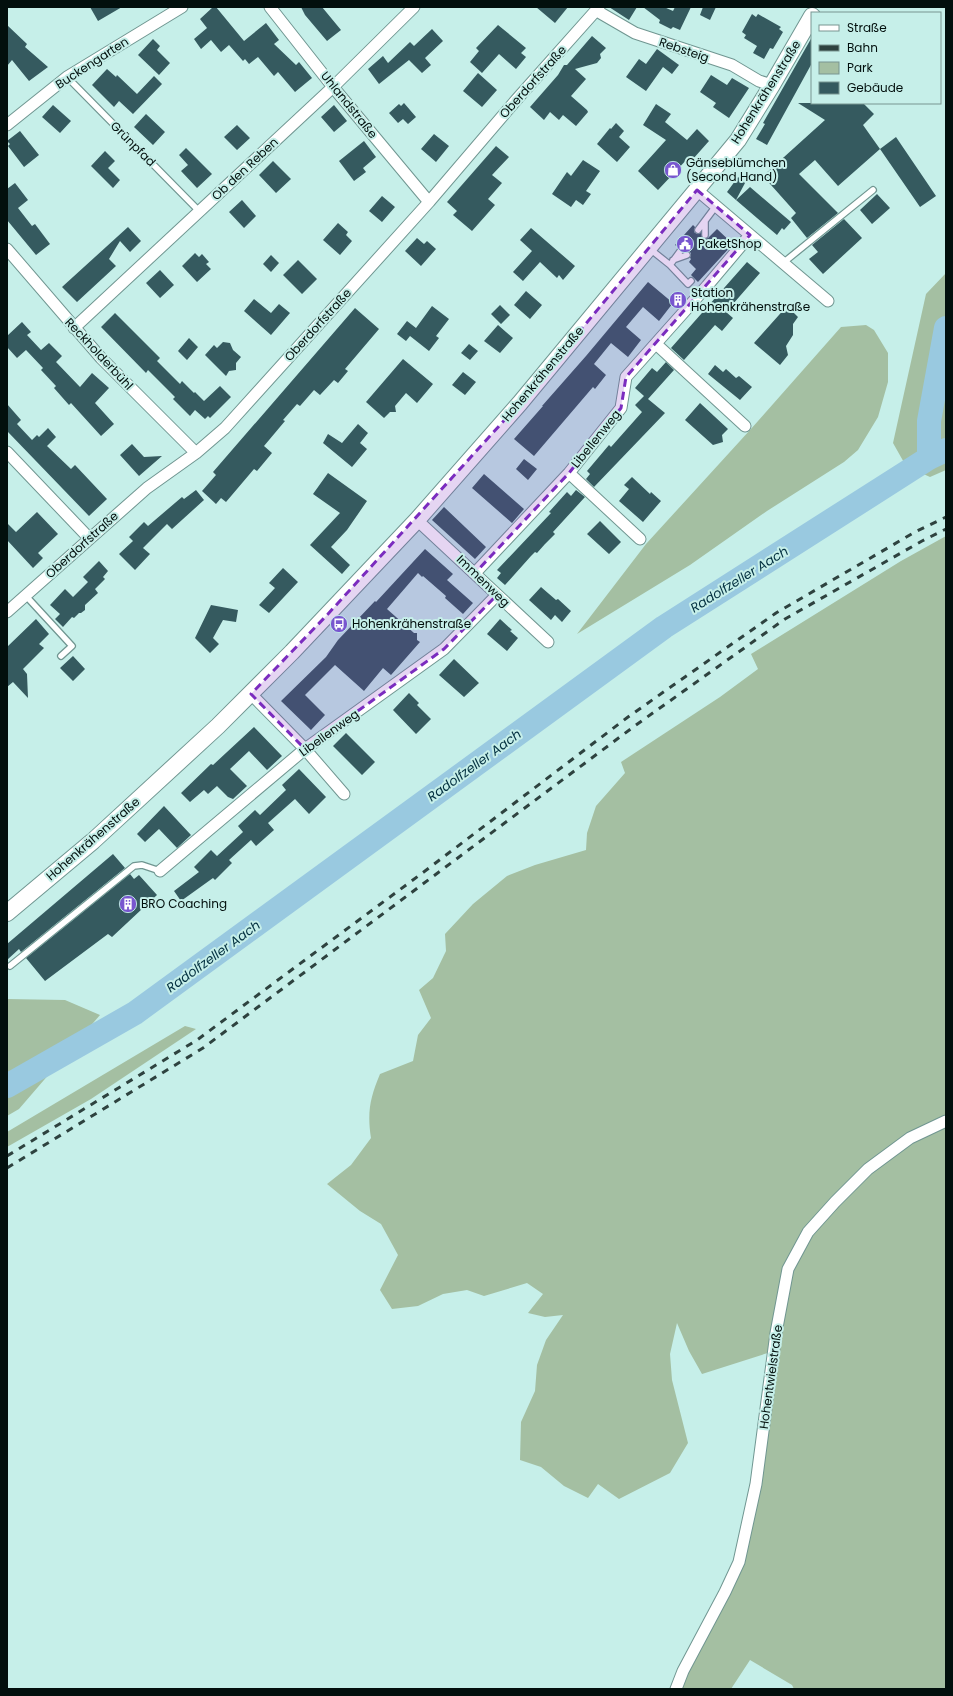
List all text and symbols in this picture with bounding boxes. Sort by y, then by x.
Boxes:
legend [811,12,941,104]
text: Straße [847,19,887,36]
street label: Buckengarten [52,33,132,93]
street label: Rebsteig [657,33,712,66]
street label: Hohenkrähenstraße [727,37,804,147]
text: Bahn [847,39,878,56]
street label: Oberdorfstraße [495,42,570,122]
text: Park [847,59,874,76]
street label: Uhlandstraße [317,68,382,142]
text: Gebäude [847,79,903,96]
street label: Grünpfad [107,117,160,170]
street label: Ob den Reben [208,133,282,204]
place label: Gänseblümchen (Second Hand) [686,154,786,185]
shop icon: Gänseblümchen (Second Hand) [663,160,683,180]
public building icon: PaketShop [675,234,695,254]
place label: PaketShop [698,235,762,252]
place label: Station Hohenkrähenstraße [691,284,810,315]
street label: Oberdorfstraße [280,285,355,365]
building icon: Station Hohenkrähenstraße [668,290,688,310]
street label: Reckholderbühl [61,314,137,393]
street label: Hohenkrähenstraße [498,323,587,425]
street label: Libellenweg [567,406,624,471]
street label: Oberdorfstraße [42,507,122,582]
water label: Radolfzeller Aach [687,542,792,617]
street label: Immenweg [453,551,514,610]
bus stop icon: Hohenkrähenstraße [329,614,349,634]
place label: Hohenkrähenstraße [352,615,471,632]
street label: Libellenweg [295,705,362,760]
water label: Radolfzeller Aach [423,725,525,806]
street label: Hohenkrähenstraße [42,793,143,884]
building icon: BRO Coaching [118,894,138,914]
place label: BRO Coaching [141,895,227,912]
water label: Radolfzeller Aach [162,916,264,997]
street label: Hohentwielstraße [755,1324,786,1430]

